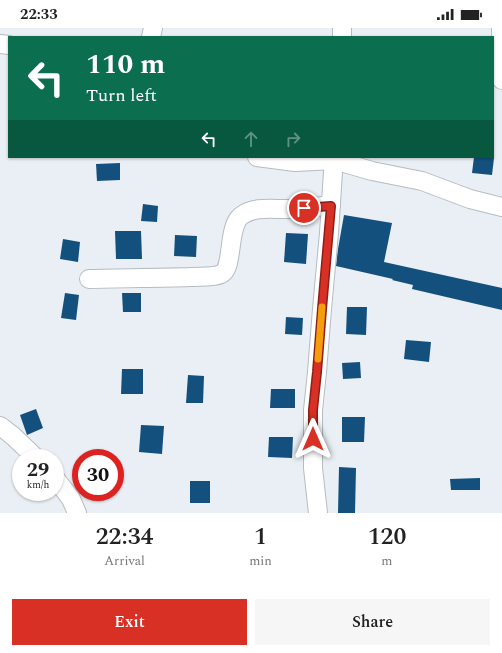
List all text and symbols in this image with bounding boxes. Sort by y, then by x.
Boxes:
text: 22:33 [20,3,58,26]
text: 110 m [86,43,165,86]
icon: left [20,52,72,104]
text: Turn left [86,82,157,109]
icon: left [198,128,220,150]
icon: ahead [240,128,262,150]
icon: right [282,128,304,150]
pin [287,191,321,225]
icon: arrive [293,197,315,219]
position arrow [292,418,334,460]
speed limit sign: 30 [72,449,124,501]
text: 29 [27,455,49,485]
text: km/h [27,477,49,493]
text: 22:34 [96,519,153,555]
text: 1 [254,519,267,555]
text: 120 [368,519,406,555]
text: Arrival [104,551,145,571]
text: min [249,551,272,571]
text: m [381,551,393,571]
button: Exit [12,599,247,645]
button: Share [255,599,490,645]

